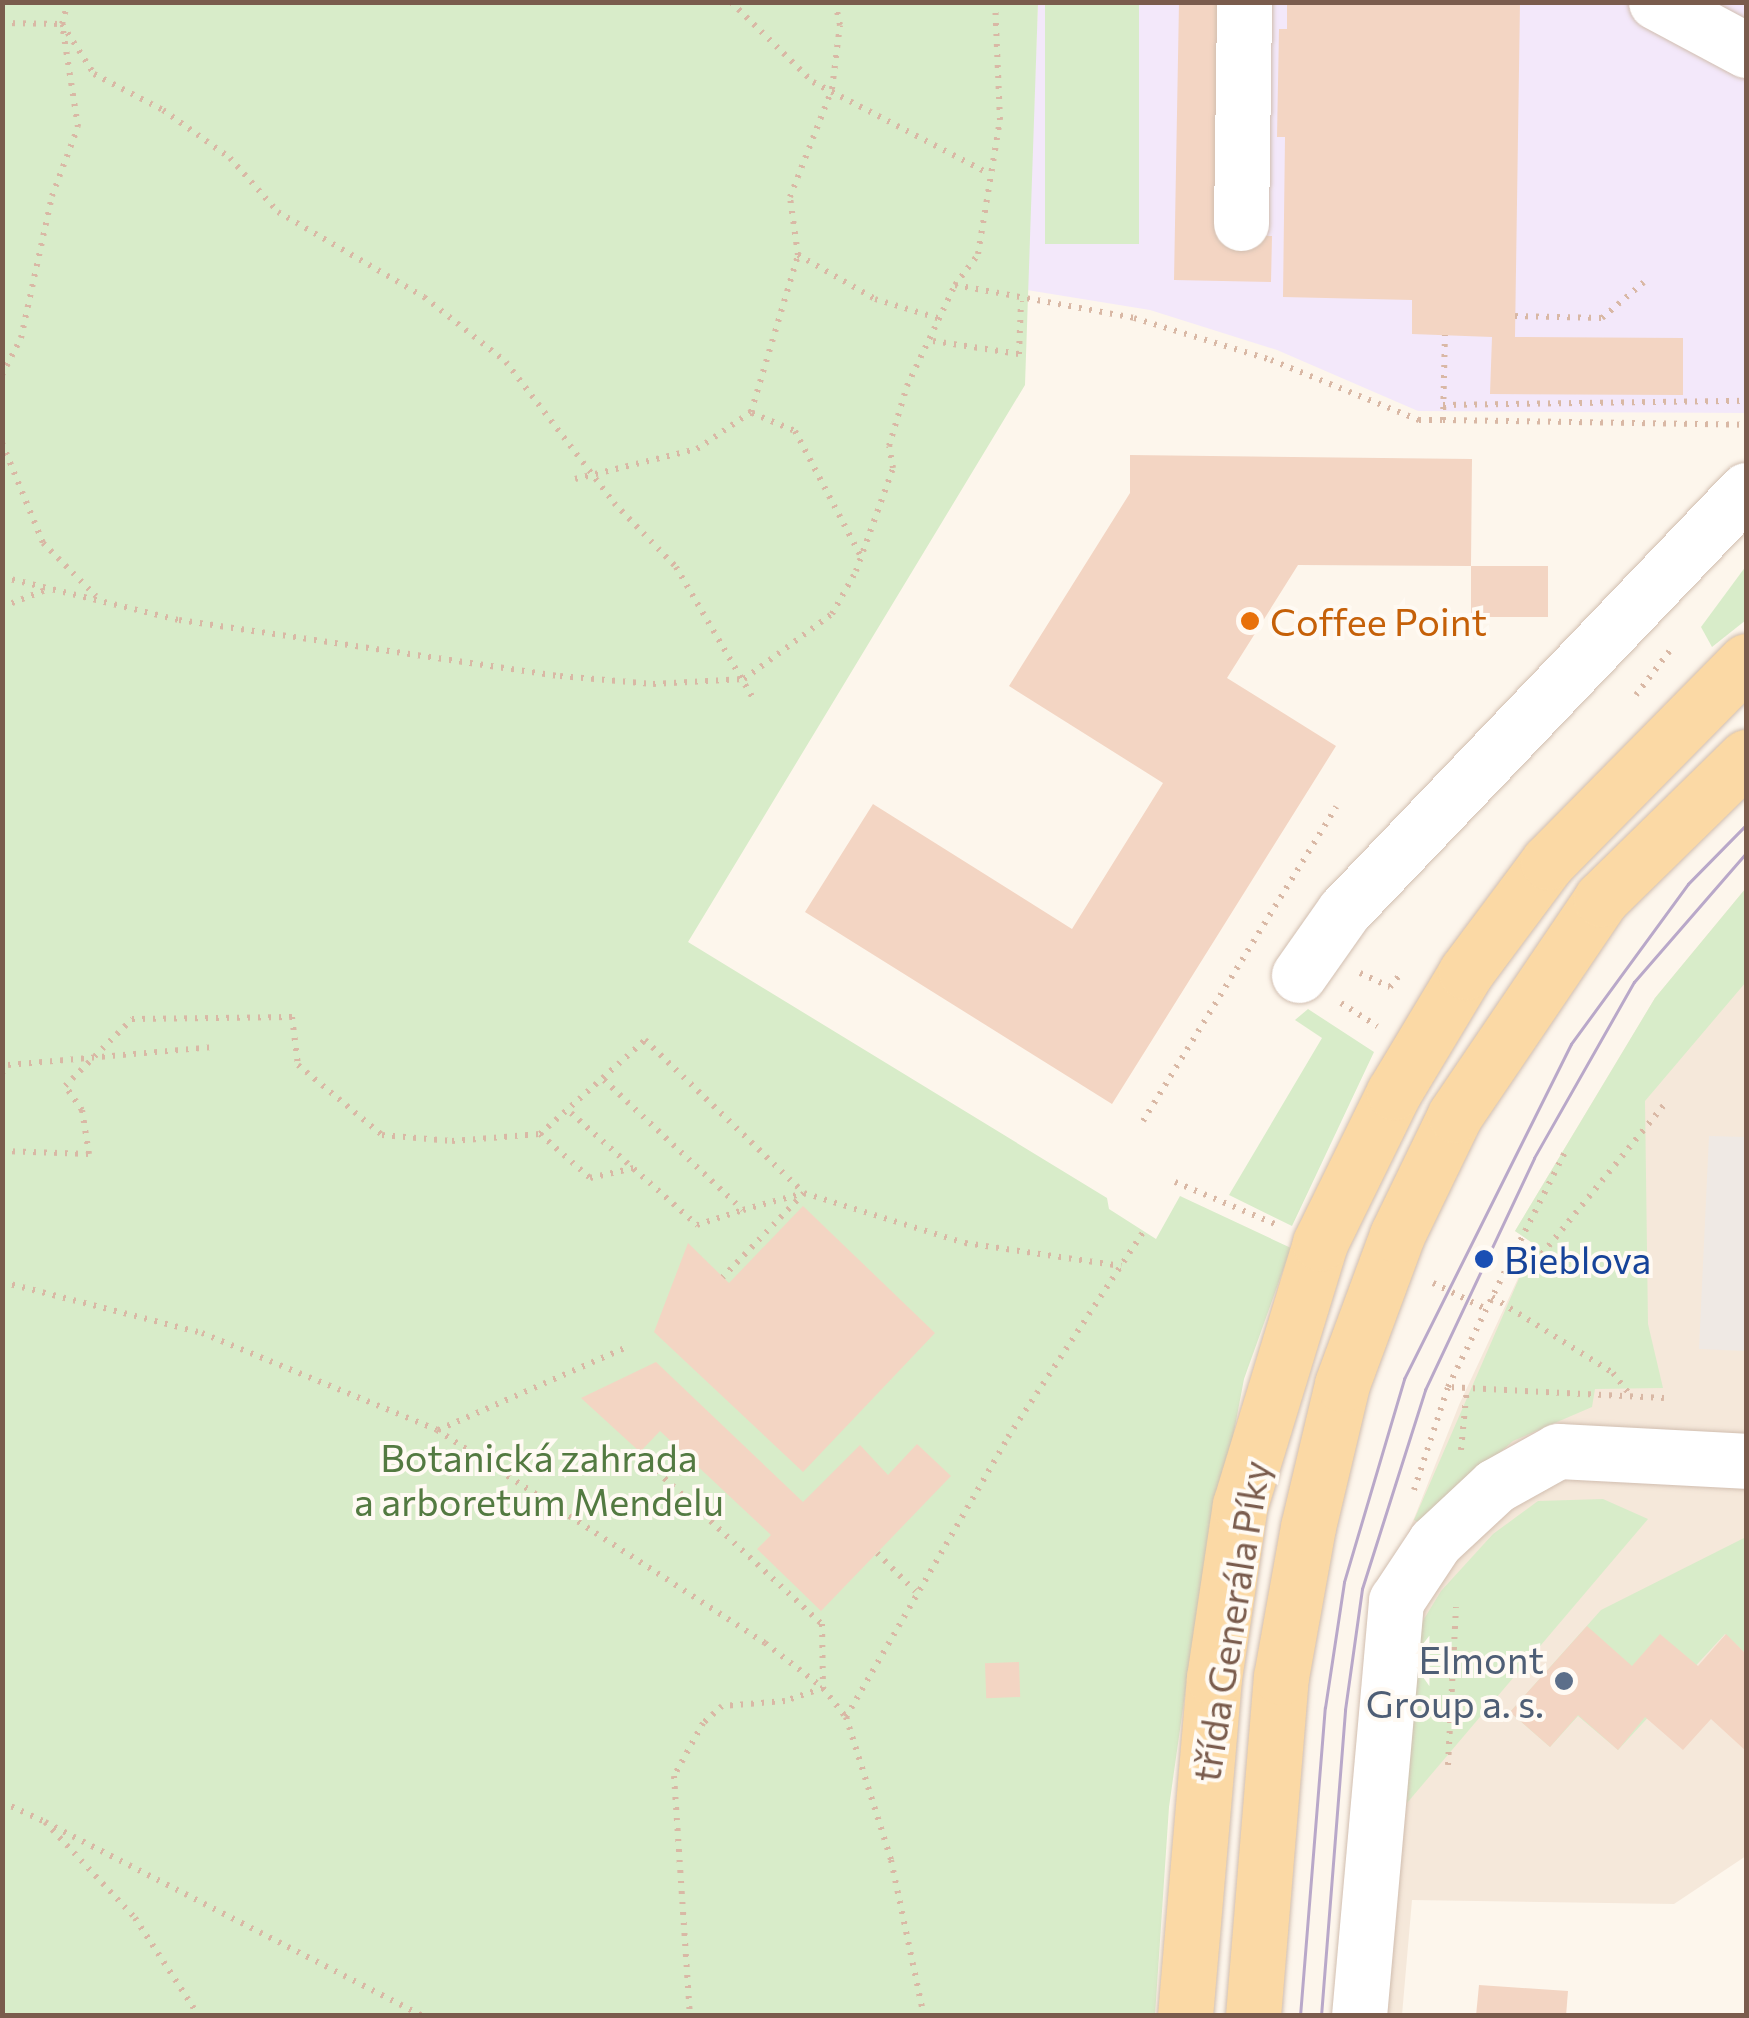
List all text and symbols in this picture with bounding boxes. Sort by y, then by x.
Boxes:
place label: Coffee Point [1270,598,1487,644]
marker: Coffee Point [1239,610,1261,632]
place label: Bieblova [1504,1236,1651,1282]
marker: Bieblova [1473,1248,1495,1270]
park label: Botanická zahrada a arboretum Mendelu [354,1434,724,1524]
street label: třída Generála Píky [1182,1457,1278,1785]
place label: Elmont Group a. s. [1366,1636,1544,1726]
marker: Elmont Group a. s. [1553,1670,1575,1692]

